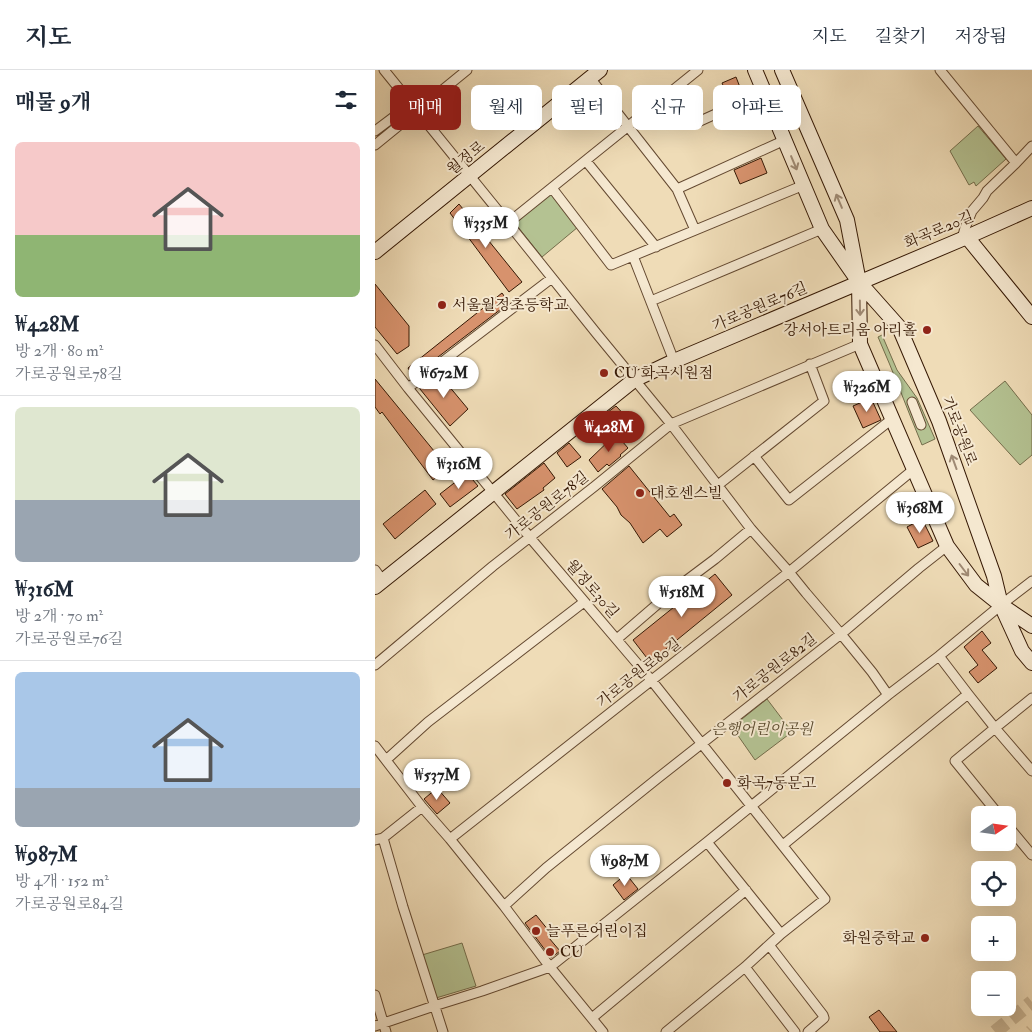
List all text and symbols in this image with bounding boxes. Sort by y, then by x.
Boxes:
text: 지도 [25,22,71,53]
text: 지도 [812,25,847,48]
text: 길찾기 [875,25,927,48]
text: 저장됨 [955,25,1007,48]
chip: 매매 [390,85,461,130]
chip: 월세 [471,85,542,130]
chip: 필터 [552,85,622,130]
chip: 신규 [632,85,703,130]
chip: 아파트 [713,85,801,130]
icon: filters [332,86,360,114]
text: 매물 9개 [15,89,91,116]
street label: 월정로 [443,137,489,179]
one-way arrow [790,155,800,170]
icon: home [143,174,233,264]
one-way arrow [833,194,842,209]
pin: ₩335M [451,206,521,249]
street label: 화곡로20길 [902,207,976,253]
text: ₩335M [464,213,508,233]
street label: 가로공원로76길 [710,278,810,336]
place label: 서울월정초등학교 [452,296,568,315]
marker: 서울월정초등학교 [436,299,448,311]
one-way arrow [855,300,865,316]
text: ₩428M [15,311,80,338]
place label: 강서아트리움 아리홀 [783,321,917,340]
marker: 강서아트리움 아리홀 [921,324,933,336]
text: 방 2개 · 80 m² [15,341,103,361]
pin: ₩672M [409,356,479,399]
text: ₩672M [420,363,468,383]
text: 가로공원로78길 [15,364,123,384]
place label: CU 화곡시원점 [614,364,713,383]
marker: CU 화곡시원점 [598,367,610,379]
pin: ₩326M [832,370,902,413]
text: ₩326M [843,377,891,397]
street label: 가로공원로 [937,394,981,469]
pin: ₩428M [574,410,644,453]
text: ₩428M [584,417,634,437]
icon: home [143,440,233,530]
pin: ₩316M [424,448,494,490]
text: ₩316M [437,454,481,474]
one-way arrow [949,454,958,470]
street label: 가로공원로78길 [501,467,593,545]
place label: 대호센스빌 [650,484,722,503]
marker: 대호센스빌 [634,487,646,499]
pin: ₩368M [885,492,955,534]
text: ₩368M [897,498,943,518]
street label: 월정로30길 [561,556,623,622]
one-way arrow [959,563,970,576]
text: ₩316M [15,576,74,603]
pin: ₩518M [647,576,717,618]
text: ₩518M [659,582,705,602]
text: 방 2개 · 70 m² [15,606,103,626]
text: 가로공원로76길 [15,629,123,649]
street label: 가로공원로82길 [729,629,821,707]
street label: 가로공원로80길 [593,634,685,712]
icon: home [143,705,233,795]
park label: 은행어린이공원 [711,720,814,739]
pin: ₩537M [402,758,472,801]
text: ₩537M [414,765,460,785]
place label: 화곡7동문고 [737,774,817,793]
marker: 화곡7동문고 [721,777,733,789]
north arrow [971,806,1016,851]
map controls [971,806,1016,1016]
text: ₩987M [15,841,78,868]
pin: ₩987M [590,844,660,887]
text: ₩987M [601,851,649,871]
button: locate [971,861,1016,906]
text: 방 4개 · 152 m² [15,871,109,891]
text: 가로공원로84길 [15,894,124,914]
button: + [971,916,1016,961]
place label: 늘푸른어린이집 [546,922,647,941]
marker: 늘푸른어린이집 [530,925,542,937]
place label: 화원중학교 [843,929,916,948]
marker: 화원중학교 [919,932,931,944]
place label: CU [560,943,584,962]
marker: CU [544,946,556,958]
button: − [971,971,1016,1016]

